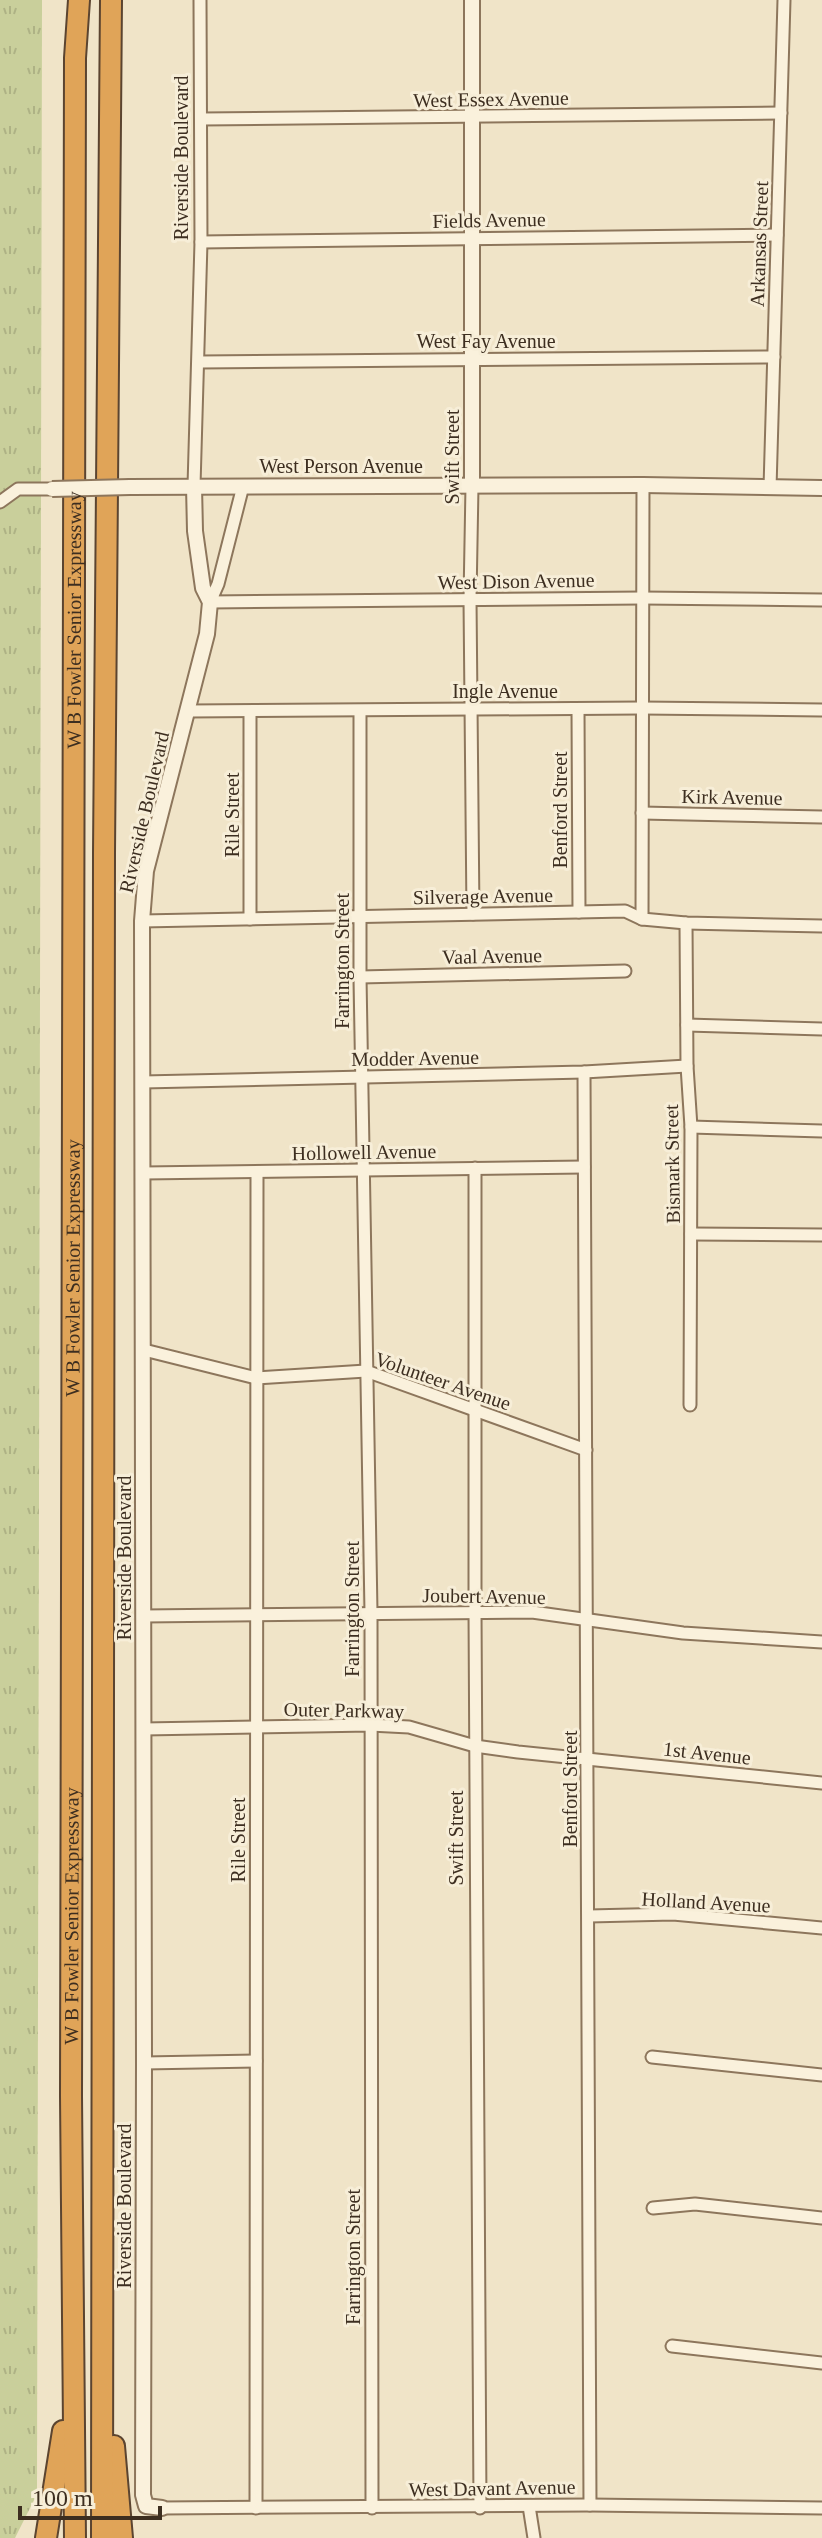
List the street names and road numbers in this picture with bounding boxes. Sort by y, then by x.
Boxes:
street label: Riverside Boulevard [170,76,192,240]
street label: West Essex Avenue [413,87,569,111]
street label: Arkansas Street [746,180,772,307]
street label: Fields Avenue [432,208,546,232]
street label: West Fay Avenue [416,330,556,353]
street label: Swift Street [441,409,463,505]
street label: West Person Avenue [259,455,423,477]
street label: W B Fowler Senior Expressway [63,491,86,749]
street label: West Dison Avenue [437,569,595,593]
street label: Ingle Avenue [452,680,558,703]
street label: Riverside Boulevard [115,729,173,895]
street label: Benford Street [549,751,571,869]
street label: Rile Street [221,772,243,857]
street label: Kirk Avenue [681,785,783,809]
street label: Silverage Avenue [413,884,553,909]
street label: Farrington Street [331,893,354,1029]
street label: Vaal Avenue [442,944,542,968]
street label: Modder Avenue [351,1046,479,1070]
street label: Bismark Street [660,1104,684,1224]
street label: W B Fowler Senior Expressway [61,1139,85,1397]
street label: Hollowell Avenue [292,1140,437,1164]
street label: Volunteer Avenue [372,1347,514,1415]
street label: Riverside Boulevard [113,1476,135,1640]
street label: Farrington Street [341,1541,364,1677]
street label: Joubert Avenue [422,1584,546,1608]
street label: Outer Parkway [284,1698,404,1723]
street label: Benford Street [559,1730,581,1848]
street label: 1st Avenue [662,1737,752,1769]
street label: W B Fowler Senior Expressway [60,1787,84,2045]
street label: Swift Street [445,1790,467,1886]
street label: Rile Street [227,1797,249,1882]
street label: Holland Avenue [641,1888,771,1916]
street label: Riverside Boulevard [113,2124,135,2288]
street label: Farrington Street [342,2189,365,2325]
street label: West Davant Avenue [408,2476,576,2500]

